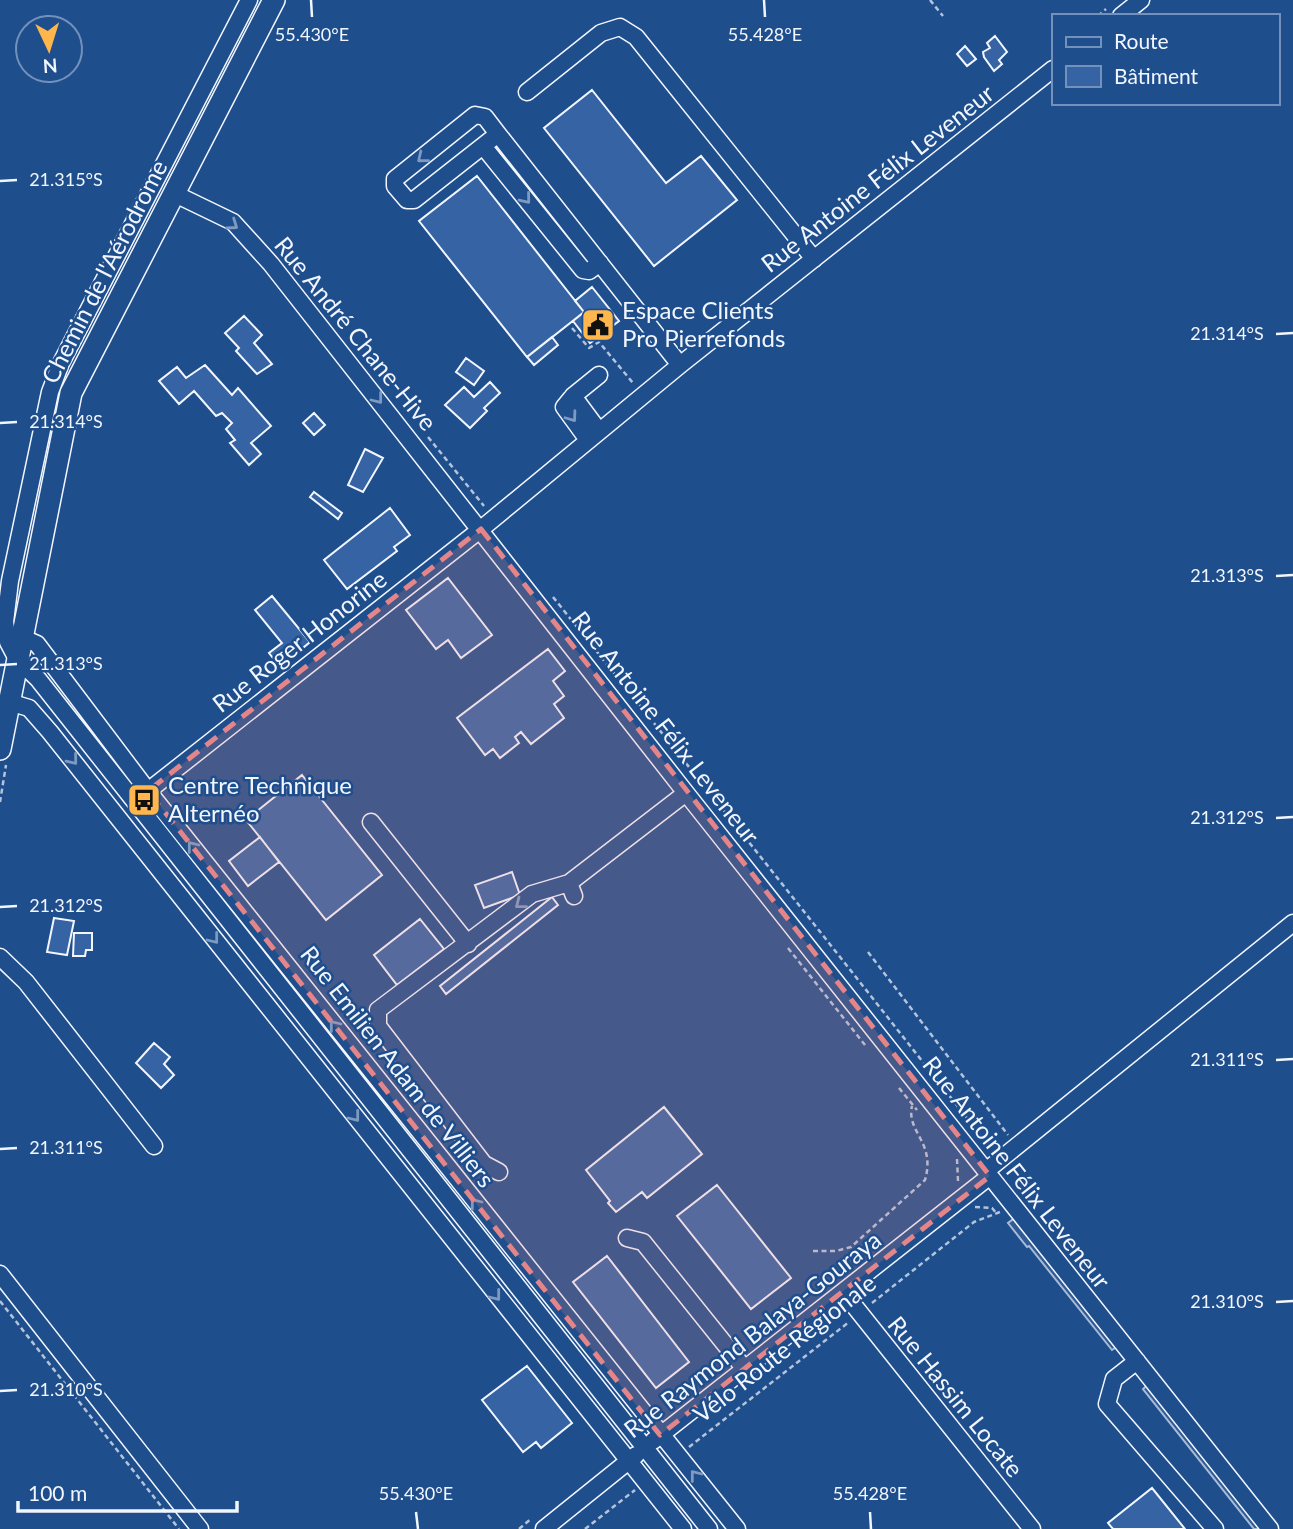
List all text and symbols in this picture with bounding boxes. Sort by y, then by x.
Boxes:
north arrow [14,14,84,84]
legend [1052,14,1279,105]
text: 55.430°E [275,23,349,45]
text: 55.428°E [728,23,802,45]
text: Route [1114,28,1169,53]
text: N [42,54,58,78]
text: Bâtiment [1114,63,1199,88]
street label: Rue Antoine Félix Leveneur [755,78,999,278]
one-way arrow [417,150,430,162]
street label: Chemin de l'Aérodrome [35,155,173,388]
text: 21.315°S [29,168,103,190]
one-way arrow [518,191,531,203]
one-way arrow [225,217,238,229]
street label: Rue André Chane-Hive [269,230,443,436]
place label: Espace Clients Pro Pierrefonds [622,295,785,352]
public building icon: Espace Clients Pro Pierrefonds [579,306,617,344]
text: 21.314°S [1190,322,1264,344]
one-way arrow [370,392,383,404]
one-way arrow [564,409,576,422]
text: 21.314°S [29,410,103,432]
street label: Rue Roger Honorine [206,564,392,718]
text: 21.313°S [1190,564,1264,586]
street label: Rue Antoine Félix Leveneur [566,605,766,849]
text: 21.313°S [29,652,103,674]
one-way arrow [65,752,77,765]
place label: Centre Technique Alternéo [168,770,352,827]
bus stop icon: Centre Technique Alternéo [125,781,163,819]
text: 21.312°S [1190,806,1264,828]
one-way arrow [188,842,201,854]
text: 21.312°S [29,894,103,916]
one-way arrow [515,895,527,908]
one-way arrow [206,931,219,943]
street label: Rue Emilien Adam de Villiers [295,940,501,1192]
one-way arrow [329,1020,342,1032]
text: 21.311°S [1190,1048,1264,1070]
street label: Rue Antoine Félix Leveneur [917,1050,1117,1294]
one-way arrow [347,1109,360,1122]
text: 21.311°S [29,1136,103,1158]
one-way arrow [471,1198,484,1210]
street label: Rue Raymond Balaya-Gouraya [618,1224,886,1443]
street label: Vélo Route Régionale [687,1268,881,1428]
one-way arrow [488,1288,501,1300]
text: 21.310°S [1190,1290,1264,1312]
street label: Rue Hassim Locate [882,1310,1030,1482]
text: 21.310°S [29,1378,103,1400]
scale bar [18,1470,236,1514]
one-way arrow [690,1471,703,1483]
text: 100 m [28,1480,87,1505]
text: 55.430°E [379,1482,453,1504]
text: 55.428°E [833,1482,907,1504]

